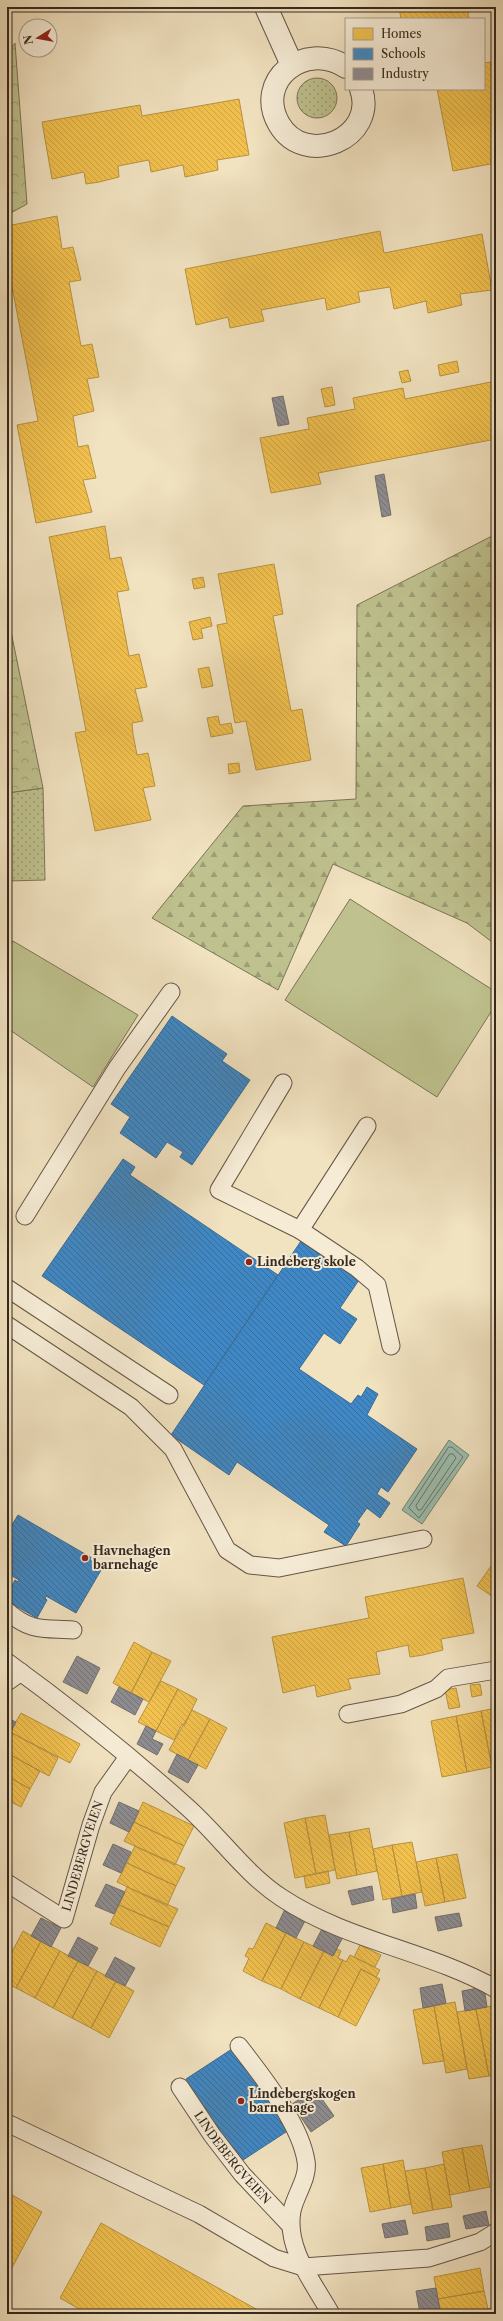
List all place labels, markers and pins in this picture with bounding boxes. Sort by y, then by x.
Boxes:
place label: Lindeberg skole [257,1254,356,1269]
marker: Lindeberg skole [244,1257,254,1267]
place label: Havnehagen barnehage [92,1543,171,1572]
marker: Havnehagen barnehage [80,1553,90,1563]
place label: Lindebergskogen barnehage [248,2086,356,2115]
marker: Lindebergskogen barnehage [236,2096,246,2106]

